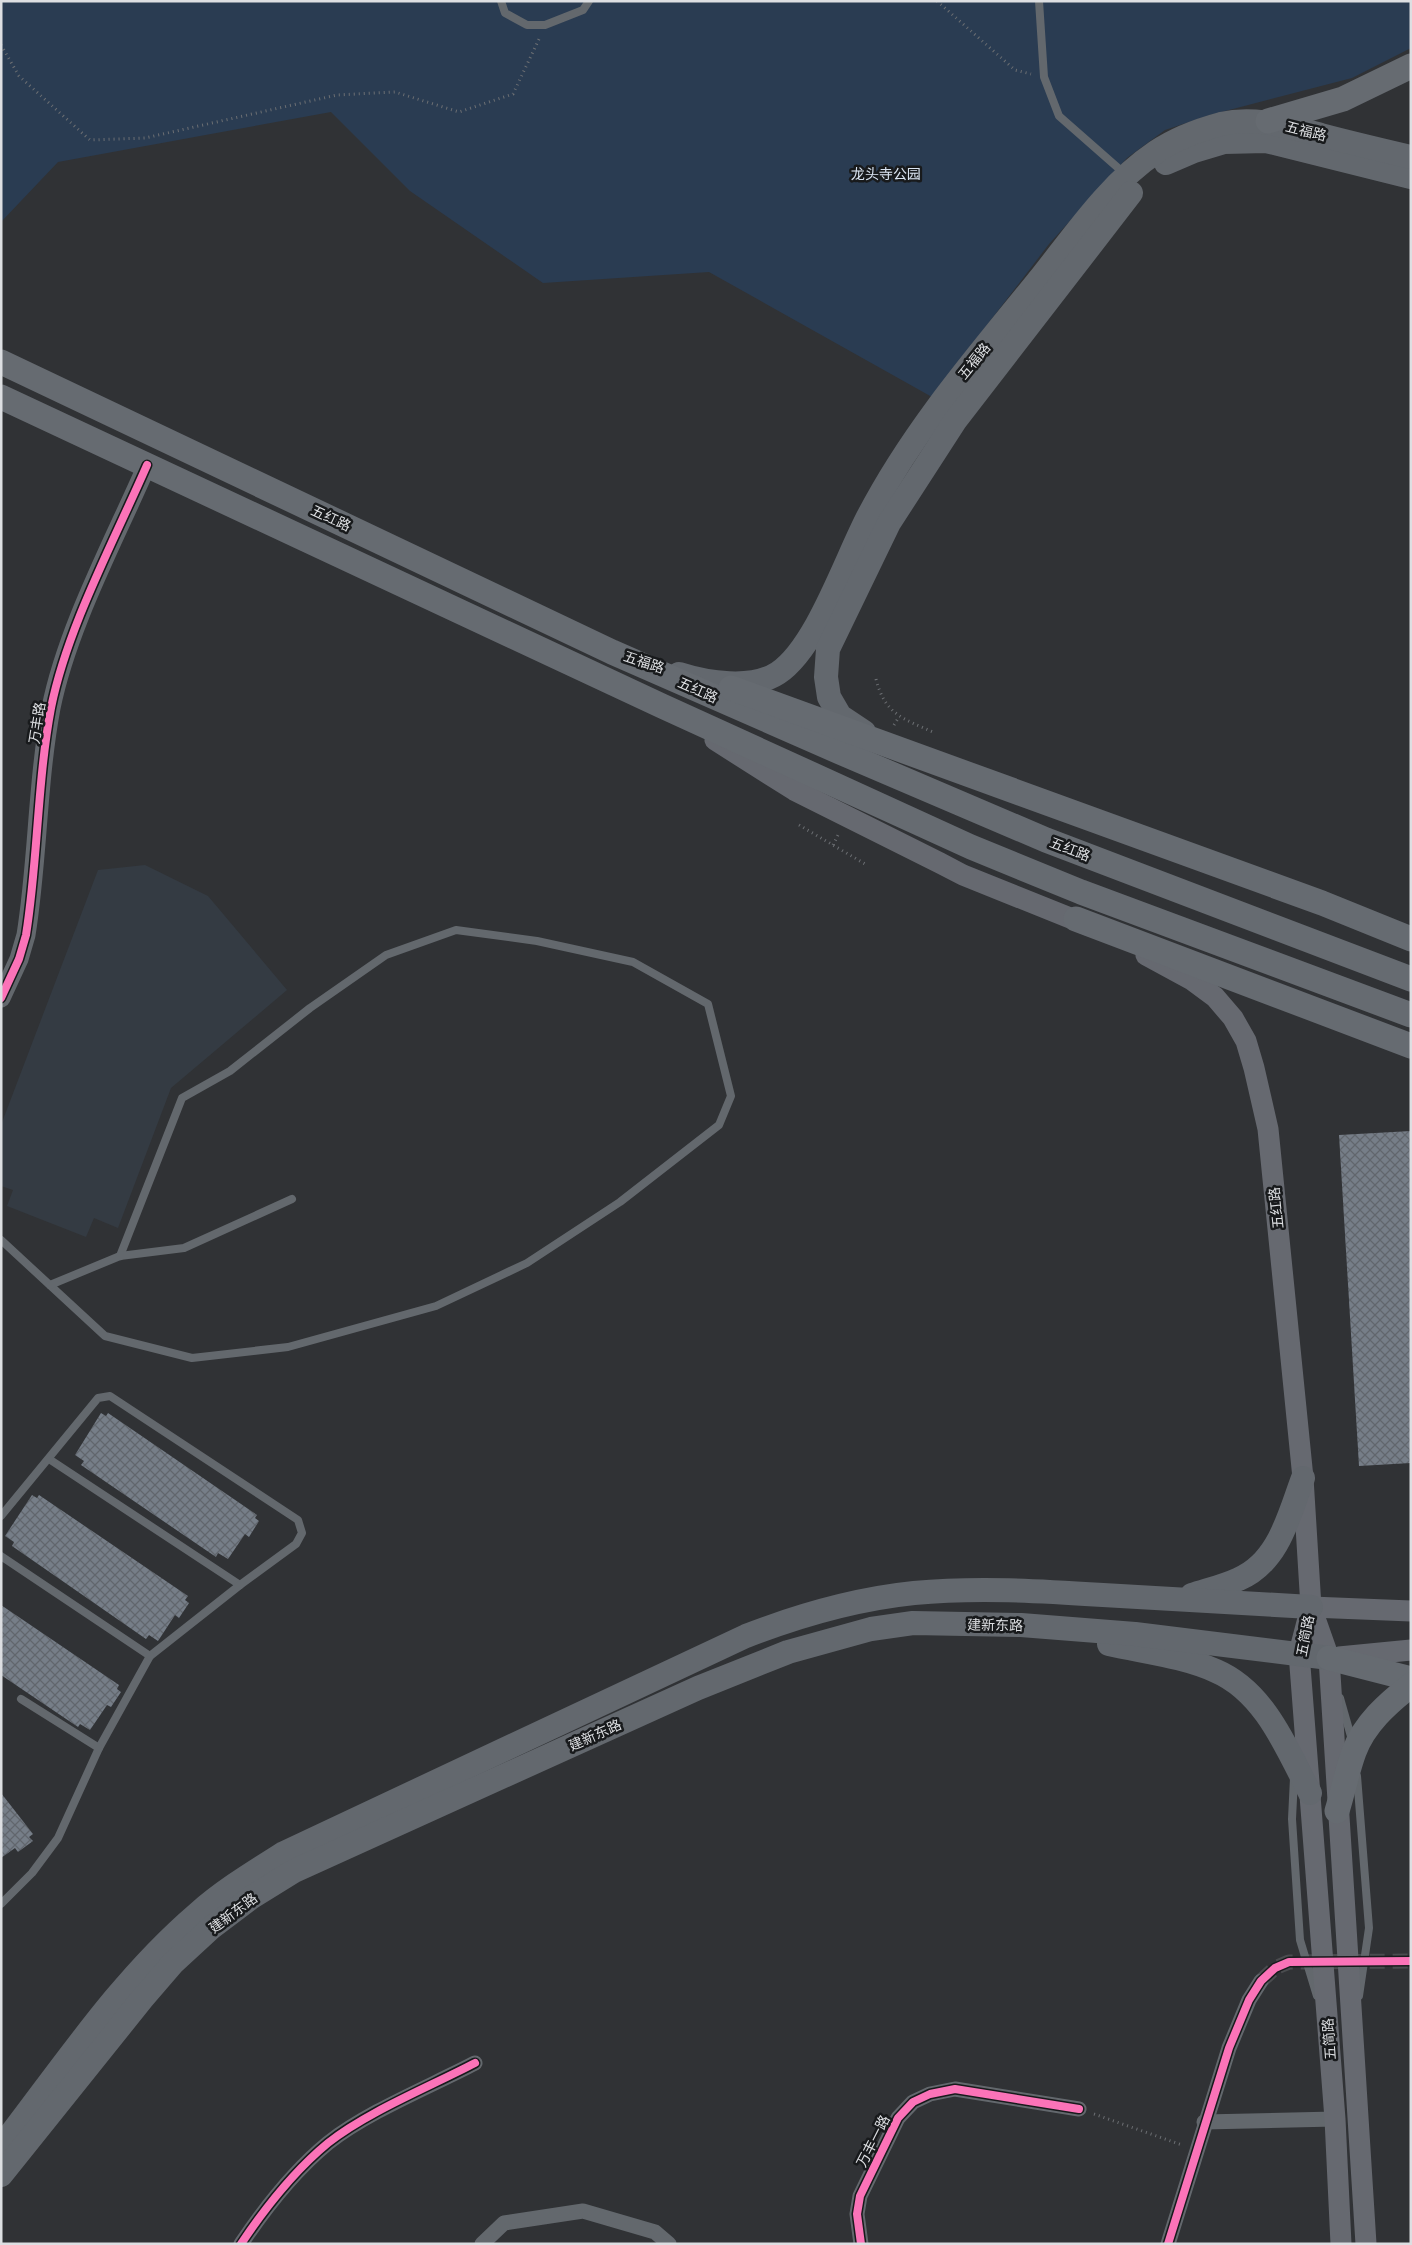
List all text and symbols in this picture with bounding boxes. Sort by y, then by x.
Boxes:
street label: 五福路 [1283,118,1328,145]
park label: 龙头寺公园 [851,166,921,183]
street label: 五福路 [955,340,994,383]
street label: 五红路 [308,502,353,535]
street label: 五福路 [621,648,666,677]
street label: 五红路 [675,674,720,707]
street label: 万丰路 [26,701,49,745]
street label: 五红路 [1047,834,1092,865]
street label: 五红路 [1266,1186,1287,1230]
street label: 五简路 [1293,1614,1318,1658]
street label: 建新东路 [967,1617,1023,1634]
street label: 建新东路 [566,1716,624,1755]
street label: 建新东路 [206,1890,261,1937]
street label: 五简路 [1320,2017,1339,2061]
street label: 万丰一路 [853,2112,894,2170]

